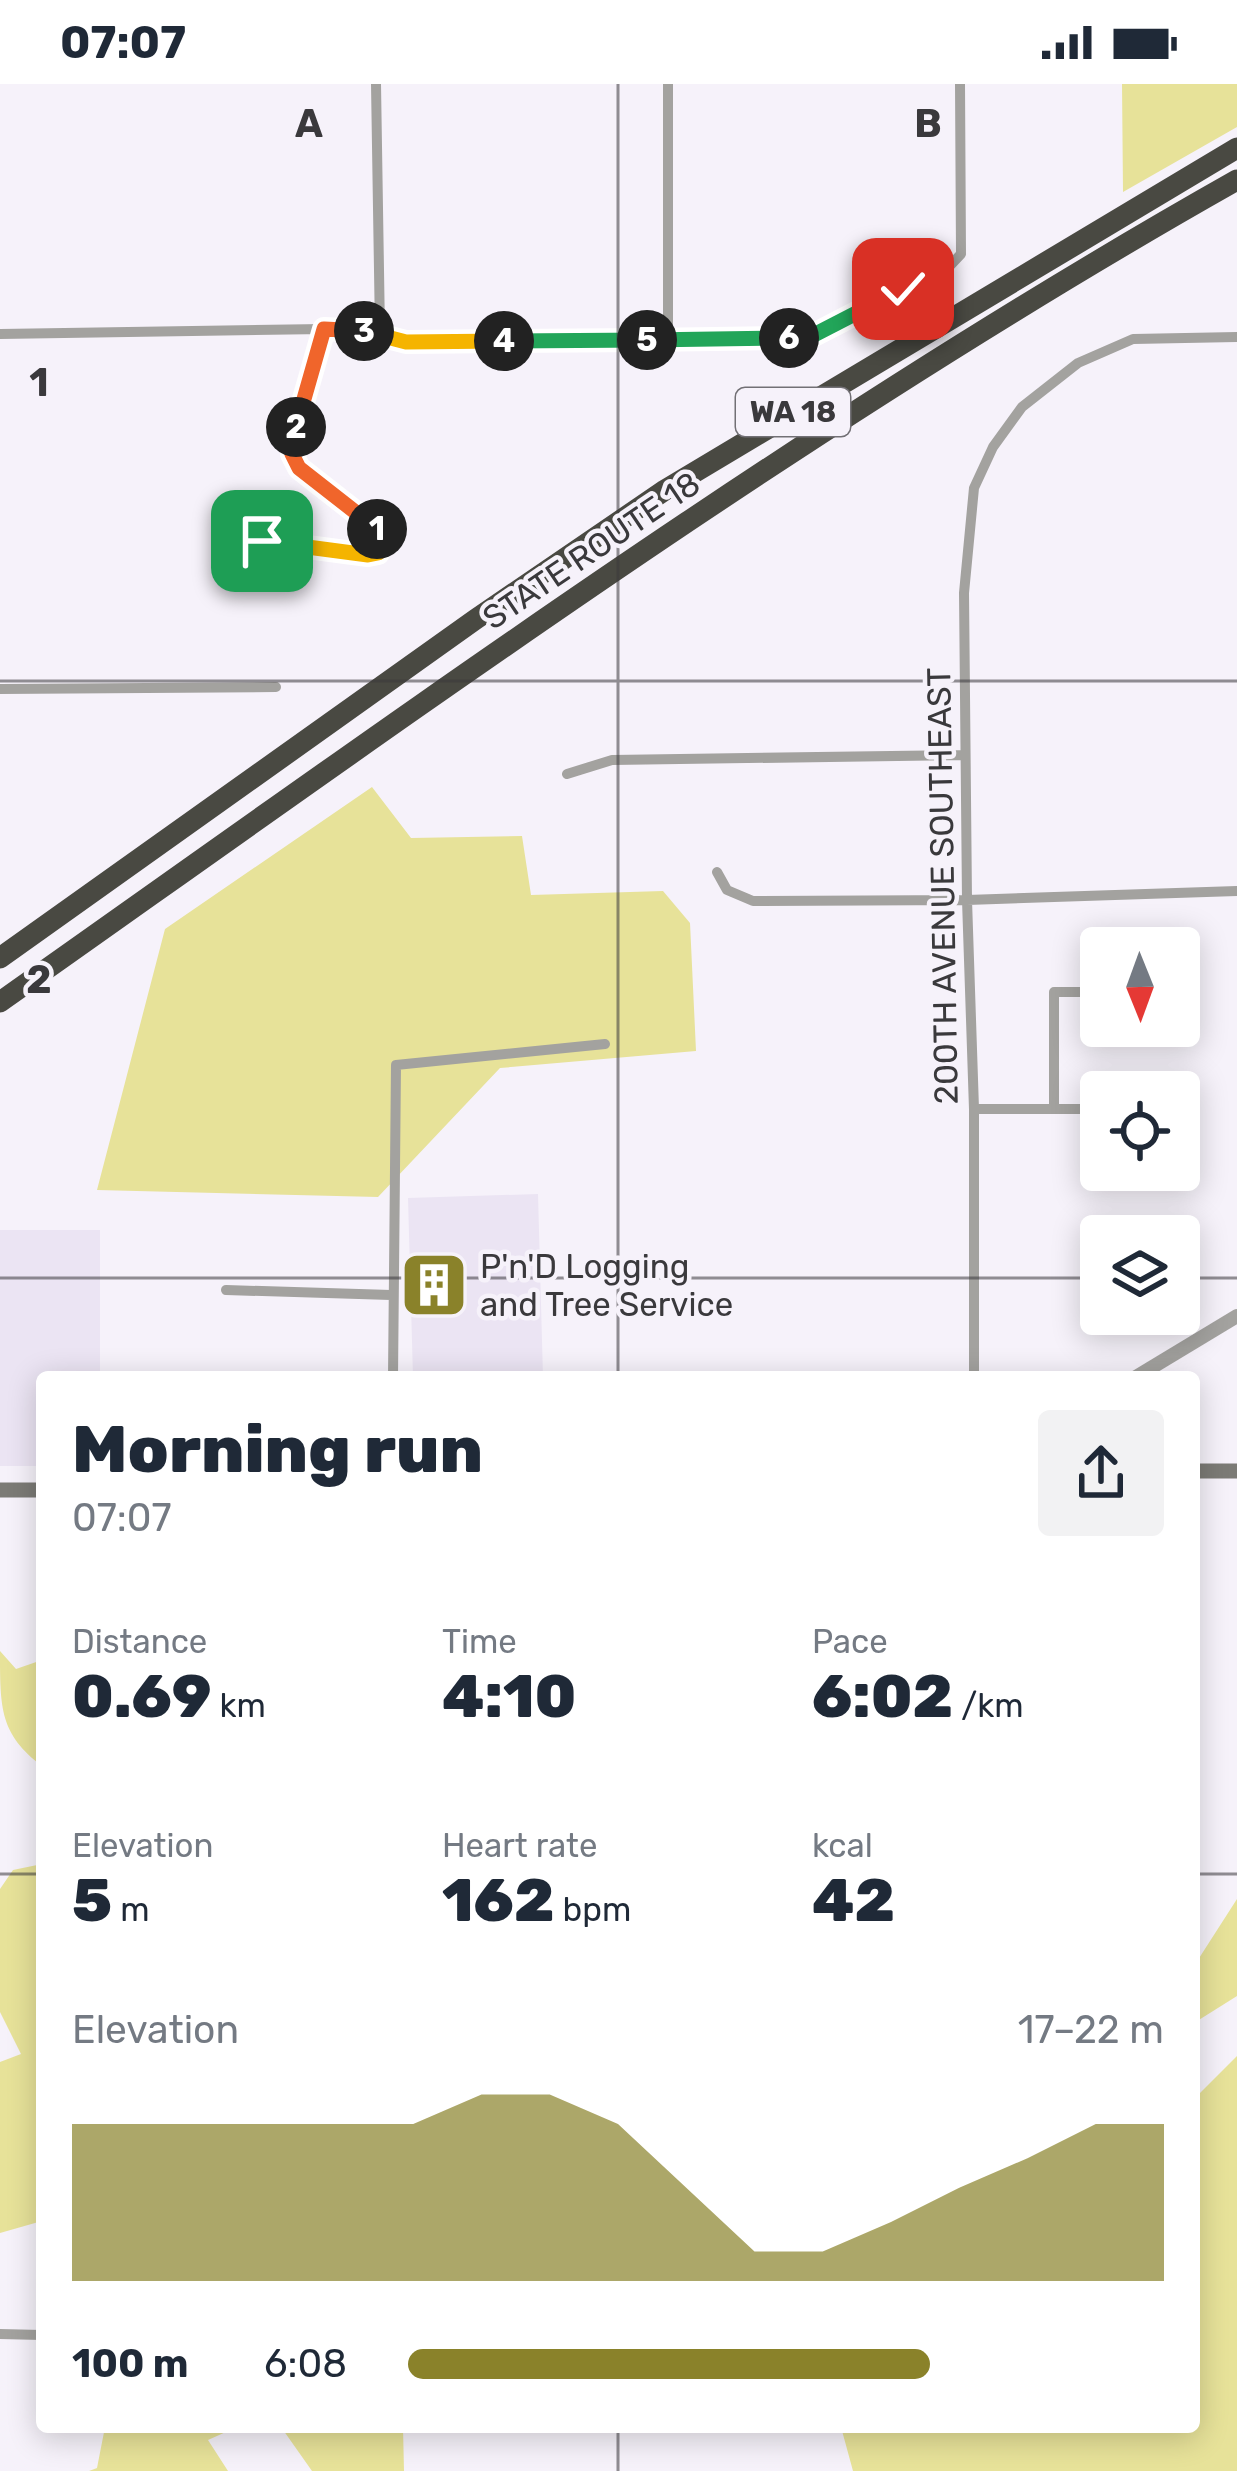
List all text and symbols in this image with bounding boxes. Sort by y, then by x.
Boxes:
text: 07:07 [60,16,186,69]
text: A [295,101,323,147]
text: B [914,101,942,147]
pin [852,238,954,340]
icon: check [870,256,936,322]
pin: 3 [334,301,394,361]
pin: 6 [759,308,819,368]
pin: 5 [617,310,677,370]
text: 3 [353,311,375,350]
pin: 4 [474,311,534,371]
text: 6 [778,318,800,357]
text: 5 [636,320,658,359]
text: 4 [493,321,515,360]
text: 1 [29,360,49,406]
road number: WA 18 [736,388,850,436]
pin: 2 [266,397,326,457]
text: 2 [285,407,307,446]
street label: STATE ROUTE 18 [475,463,707,637]
pin [211,490,313,592]
pin: 1 [347,499,407,559]
icon: arrive [229,508,295,574]
text: 1 [369,509,385,548]
street label: 200TH AVENUE SOUTHEAST [919,667,966,1105]
north arrow [1080,927,1200,1047]
map controls [1080,927,1200,1335]
text: 2 [26,957,52,1003]
button: locate [1080,1071,1200,1191]
button: layers [1080,1215,1200,1335]
place label: P'n'D Logging and Tree Service [480,1247,733,1324]
building icon: P'n'D Logging and Tree Service [399,1250,469,1320]
text: Morning run [72,1410,483,1489]
button: share [1038,1410,1164,1536]
text: 07:07 [72,1495,172,1541]
text: Distance [72,1622,207,1661]
text: Time [442,1622,517,1661]
text: Pace [812,1622,888,1661]
text: 0.69 [72,1661,211,1732]
text: 4:10 [442,1661,577,1732]
text: 6:02 [812,1661,953,1732]
text: km [211,1686,266,1725]
text: /km [953,1686,1024,1725]
text: Elevation [72,1826,213,1865]
text: Heart rate [442,1826,598,1865]
text: kcal [812,1826,873,1865]
text: 5 [72,1865,112,1936]
text: 162 [442,1865,555,1936]
text: 42 [812,1865,895,1936]
text: m [112,1890,150,1929]
text: bpm [555,1890,631,1929]
text: Elevation [72,2007,239,2053]
text: 17–22 m [1018,2007,1164,2053]
text: 100 m [72,2341,188,2387]
text: 6:08 [264,2341,347,2387]

